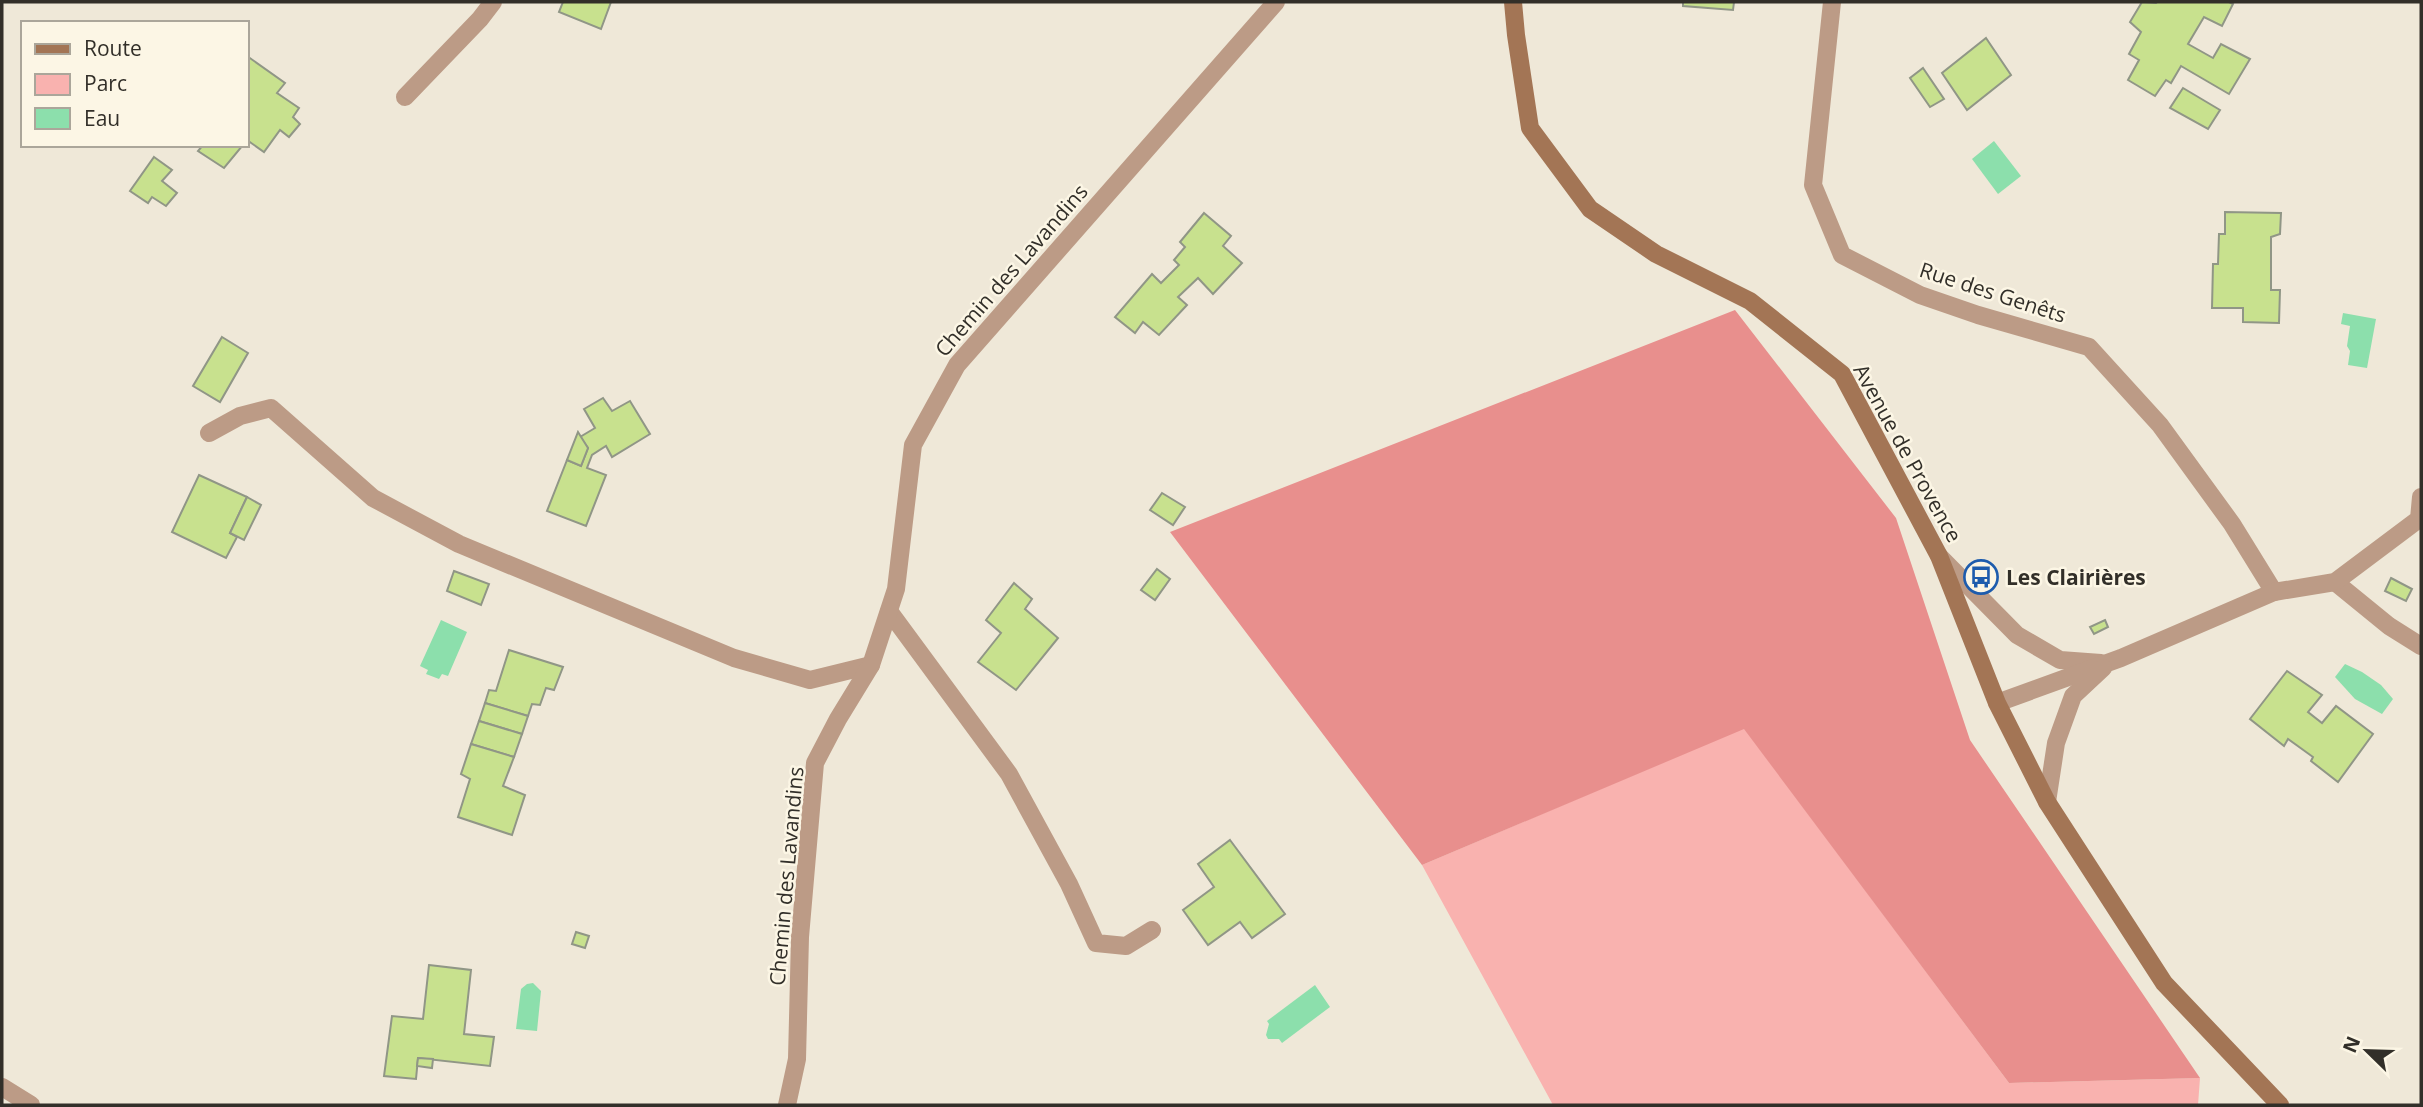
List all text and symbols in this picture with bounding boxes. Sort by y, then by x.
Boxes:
legend [21,21,248,147]
text: Route [84,34,142,62]
text: Parc [84,69,127,97]
text: Eau [84,104,120,132]
street label: Chemin des Lavandins [928,178,1094,362]
street label: Rue des Genêts [1916,255,2070,329]
street label: Avenue de Provence [1847,359,1969,547]
bus stop icon: Les Clairières [1962,558,2000,596]
place label: Les Clairières [2006,563,2146,591]
street label: Chemin des Lavandins [762,765,810,987]
north arrow [2332,1016,2402,1086]
text: N [2336,1032,2366,1057]

